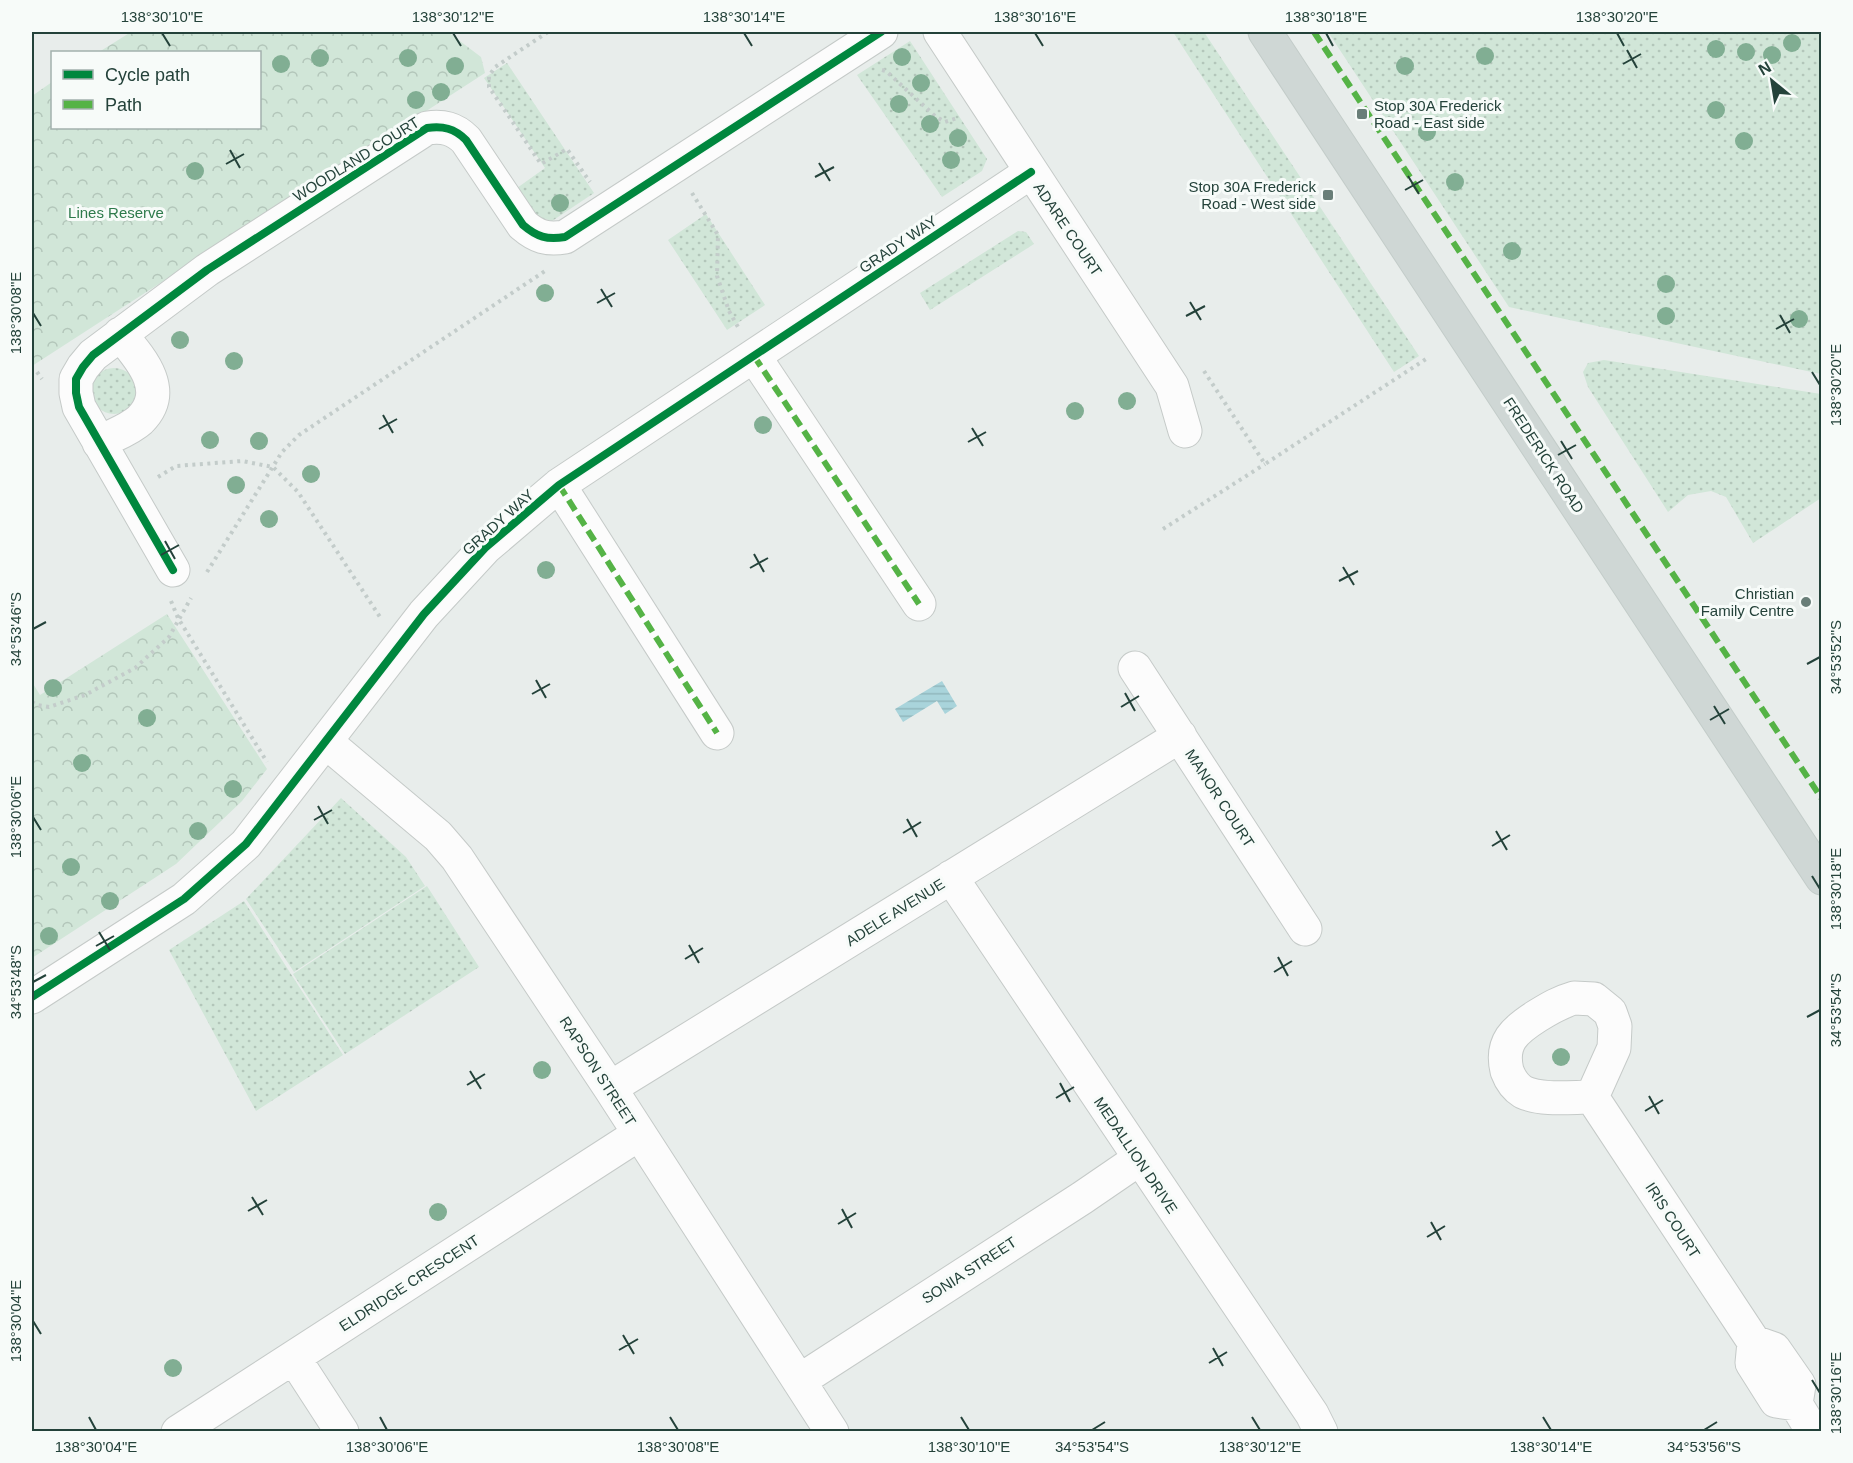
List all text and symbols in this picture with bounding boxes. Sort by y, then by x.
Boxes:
text: 138°30'10"E [121,8,203,25]
text: 138°30'12"E [412,8,494,25]
text: 138°30'14"E [703,8,785,25]
text: 138°30'16"E [994,8,1076,25]
text: 138°30'18"E [1285,8,1367,25]
text: 138°30'20"E [1576,8,1658,25]
legend [51,51,261,129]
north arrow [1742,51,1802,111]
text: N [1755,58,1774,79]
text: Cycle path [105,65,190,85]
text: Path [105,95,142,115]
place label: Stop 30A Frederick Road - East side [1374,97,1502,131]
marker: Stop 30A Frederick Road - East side [1355,107,1369,121]
street label: WOODLAND COURT [290,113,422,205]
place label: Stop 30A Frederick Road - West side [1188,178,1316,212]
street label: ADARE COURT [1031,179,1105,279]
marker: Stop 30A Frederick Road - West side [1321,188,1335,202]
park label: Lines Reserve [68,204,164,221]
street label: GRADY WAY [856,212,940,276]
text: 138°30'08"E [7,272,24,354]
text: 138°30'20"E [1827,344,1844,426]
street label: FREDERICK ROAD [1500,394,1588,516]
street label: GRADY WAY [459,486,537,558]
place label: Christian Family Centre [1701,585,1794,619]
text: 34°53'46"S [7,592,24,666]
marker: Christian Family Centre [1799,595,1813,609]
text: 34°53'52"S [1827,620,1844,694]
street label: MANOR COURT [1182,746,1258,850]
text: 138°30'06"E [7,776,24,858]
text: 138°30'18"E [1827,848,1844,930]
street label: ADELE AVENUE [843,875,947,949]
text: 34°53'48"S [7,945,24,1019]
text: 34°53'54"S [1827,973,1844,1047]
street label: RAPSON STREET [556,1013,640,1129]
street label: MEDALLION DRIVE [1091,1094,1181,1216]
street label: IRIS COURT [1642,1179,1704,1261]
street label: ELDRIDGE CRESCENT [336,1231,482,1335]
street label: SONIA STREET [919,1233,1019,1307]
text: 138°30'04"E [7,1280,24,1362]
text: 138°30'16"E [1827,1352,1844,1434]
text: 138°30'04"E [55,1438,137,1455]
text: 138°30'06"E [346,1438,428,1455]
text: 138°30'08"E [637,1438,719,1455]
text: 138°30'10"E [928,1438,1010,1455]
text: 34°53'54"S [1055,1438,1129,1455]
text: 138°30'12"E [1219,1438,1301,1455]
text: 138°30'14"E [1510,1438,1592,1455]
text: 34°53'56"S [1667,1438,1741,1455]

